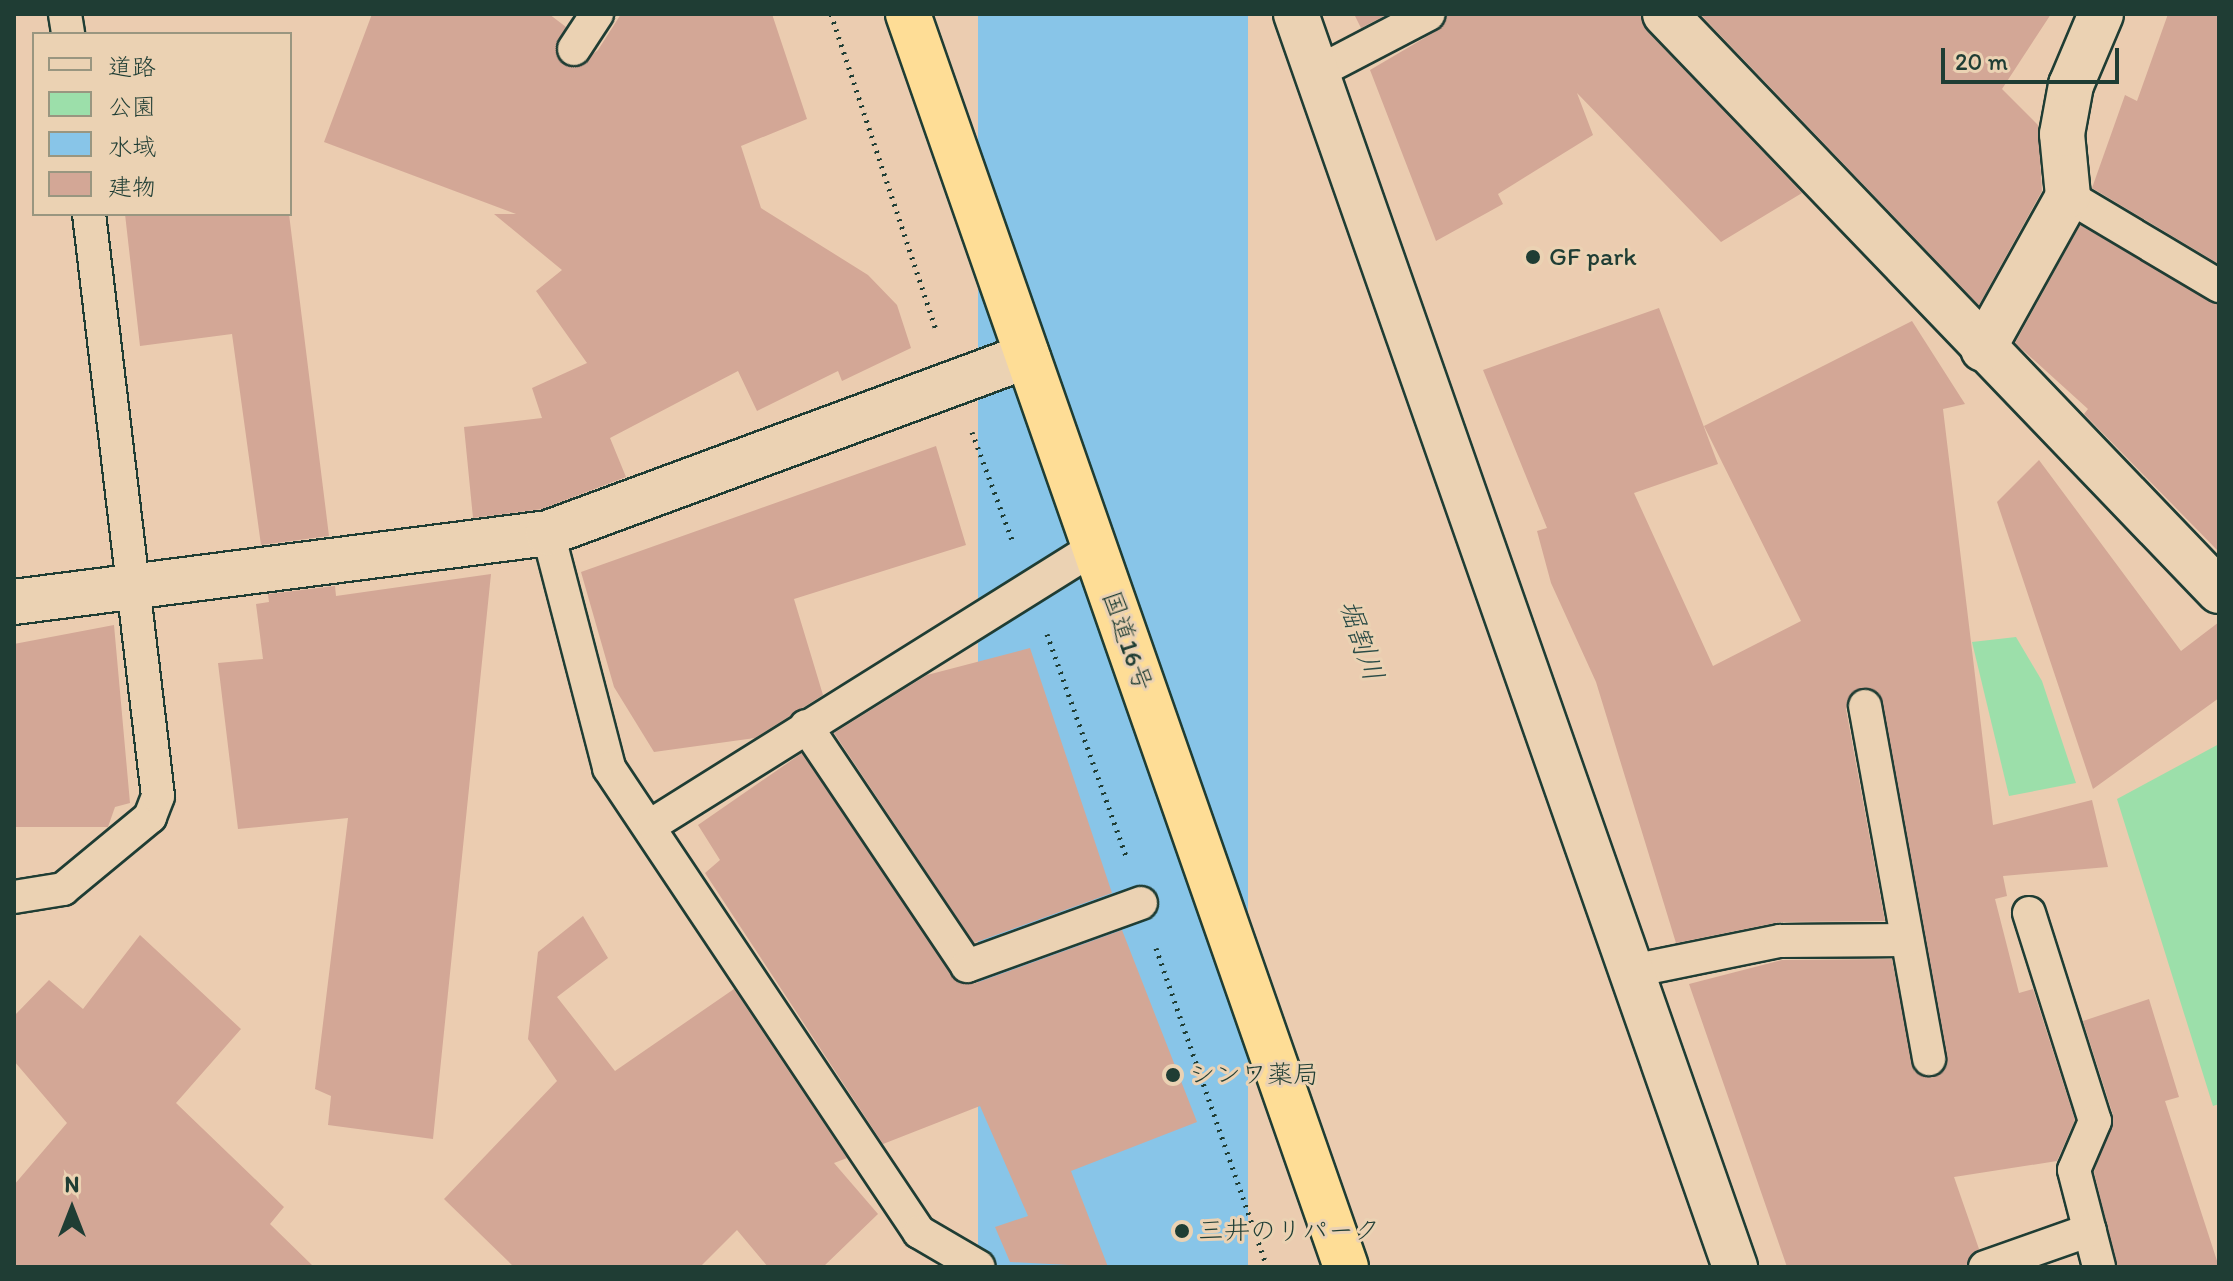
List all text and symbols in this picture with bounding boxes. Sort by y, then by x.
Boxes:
legend [32,32,292,216]
scale bar [1945,32,2123,82]
text: 20 m [1955,47,2008,76]
text: 道路 [108,52,156,81]
text: 公園 [108,92,156,121]
text: 水域 [108,132,156,161]
text: 建物 [108,172,156,201]
place label: GF park [1549,241,1637,273]
marker: GF park [1524,248,1542,266]
street label: 国道16号 [1095,587,1159,695]
water label: 堀割川 [1332,595,1392,685]
place label: シンワ薬局 [1189,1059,1319,1091]
marker: シンワ薬局 [1164,1066,1182,1084]
north arrow [32,1169,112,1249]
text: N [65,1171,79,1198]
place label: 三井のリパーク [1198,1215,1380,1247]
marker: 三井のリパーク [1173,1222,1191,1240]

